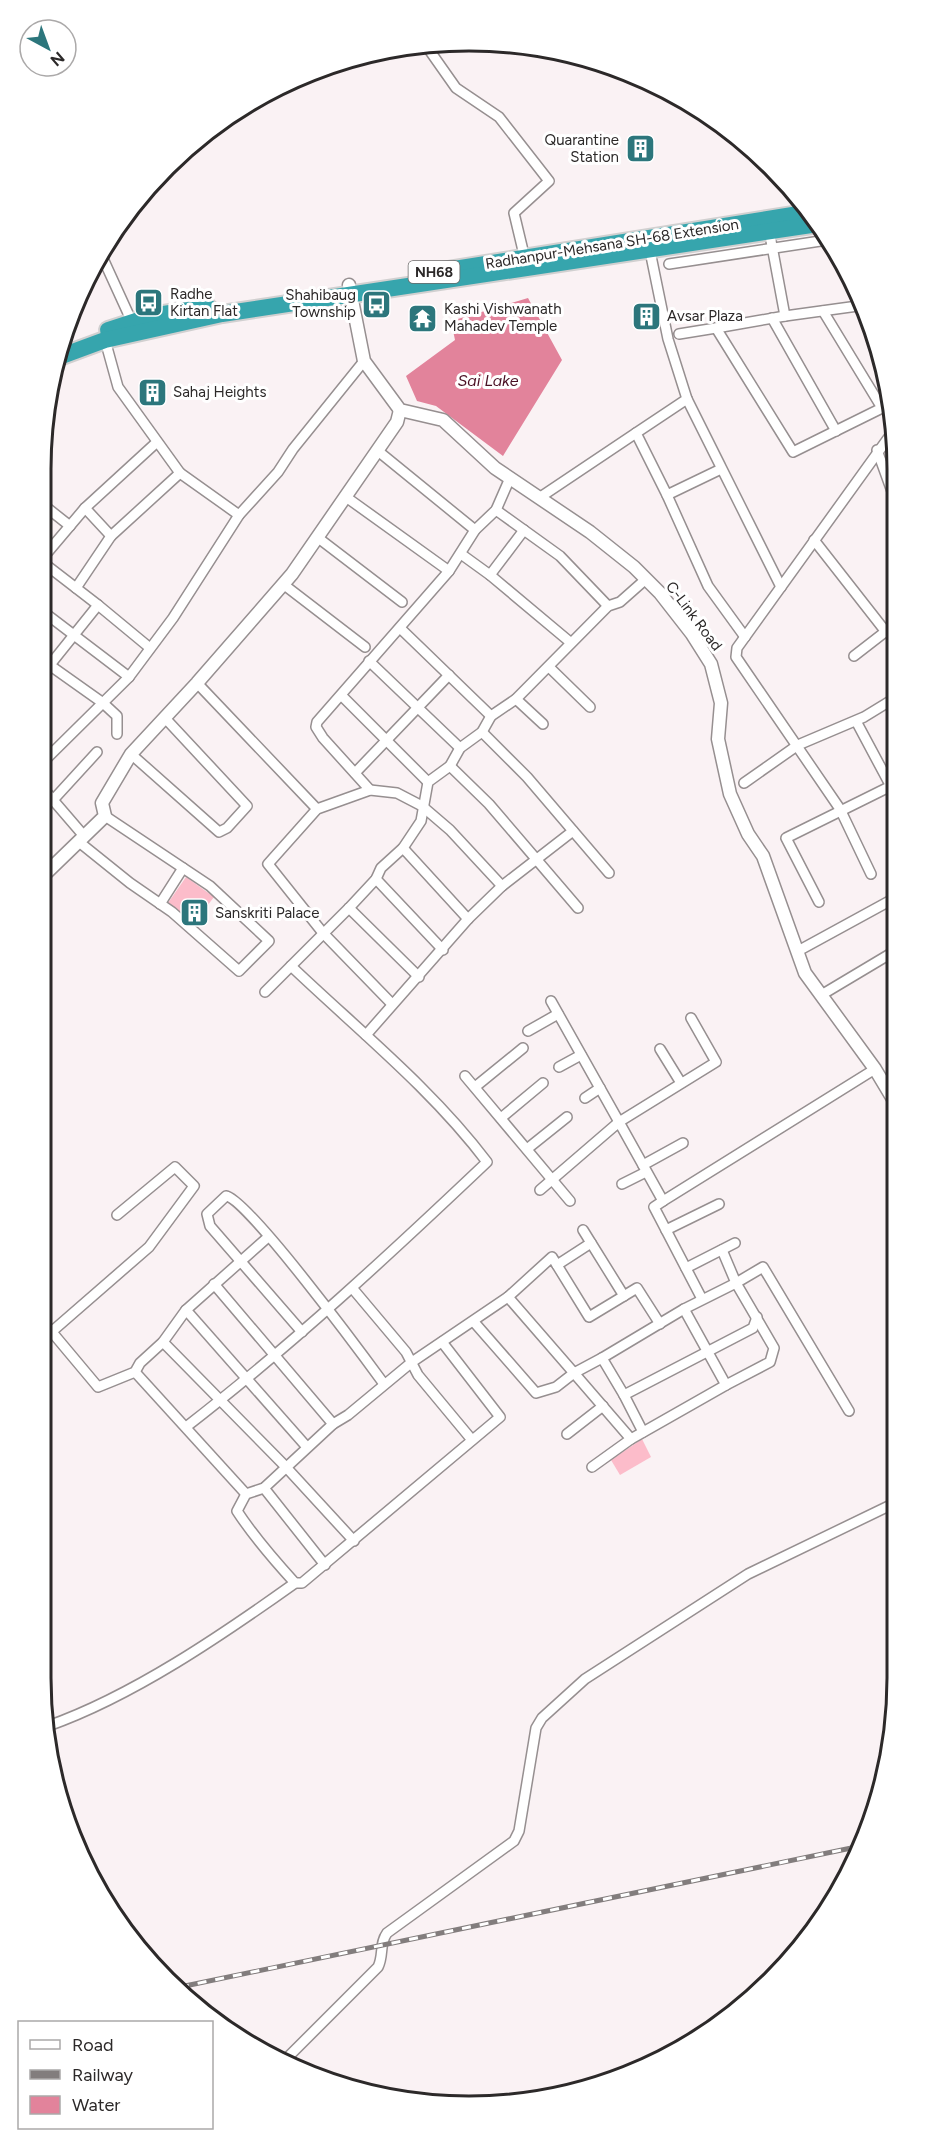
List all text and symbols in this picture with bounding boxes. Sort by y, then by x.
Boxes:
north arrow [18,18,78,78]
text: N [47,48,68,70]
place label: Quarantine Station [544,131,619,166]
building icon: Quarantine Station [624,133,656,165]
street label: Radhanpur-Mehsana SH-68 Extension [484,215,740,273]
road number: NH68 [408,261,460,283]
place label: Radhe Kirtan Flat [170,285,238,320]
place label: Shahibaug Township [285,286,356,321]
bus stop icon: Radhe Kirtan Flat [133,287,165,319]
bus stop icon: Shahibaug Township [361,288,393,320]
place label: Kashi Vishwanath Mahadev Temple [444,300,562,335]
building icon: Avsar Plaza [630,300,662,332]
temple icon: Kashi Vishwanath Mahadev Temple [407,302,439,334]
place label: Avsar Plaza [667,307,743,325]
water label: Sai Lake [458,371,519,390]
building icon: Sahaj Heights [136,376,168,408]
place label: Sahaj Heights [173,383,266,401]
street label: C-Link Road [662,578,726,654]
building icon: Sanskriti Palace [178,897,210,929]
place label: Sanskriti Palace [215,904,319,922]
legend [18,2021,213,2129]
text: Road [72,2034,113,2056]
text: Railway [72,2064,134,2086]
text: Water [72,2094,120,2116]

